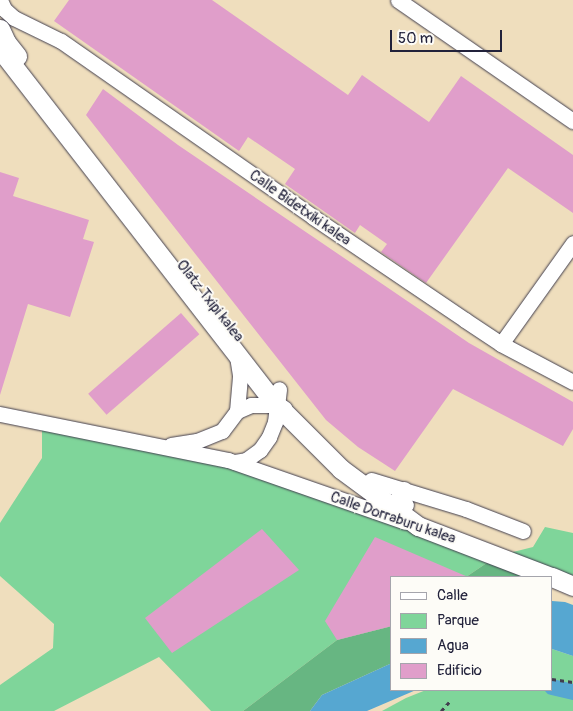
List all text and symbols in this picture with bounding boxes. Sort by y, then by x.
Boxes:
scale bar [393,20,506,52]
text: 50 m [398,29,433,48]
street label: Calle Bidetxiki kalea [246,166,354,250]
street label: Olatz Txipi kalea [172,256,248,346]
street label: Calle Dorraburu kalea [328,488,458,548]
legend [390,576,553,691]
text: Calle [437,586,468,605]
text: Parque [437,611,479,630]
text: Agua [437,636,469,655]
text: Edificio [437,661,482,680]

